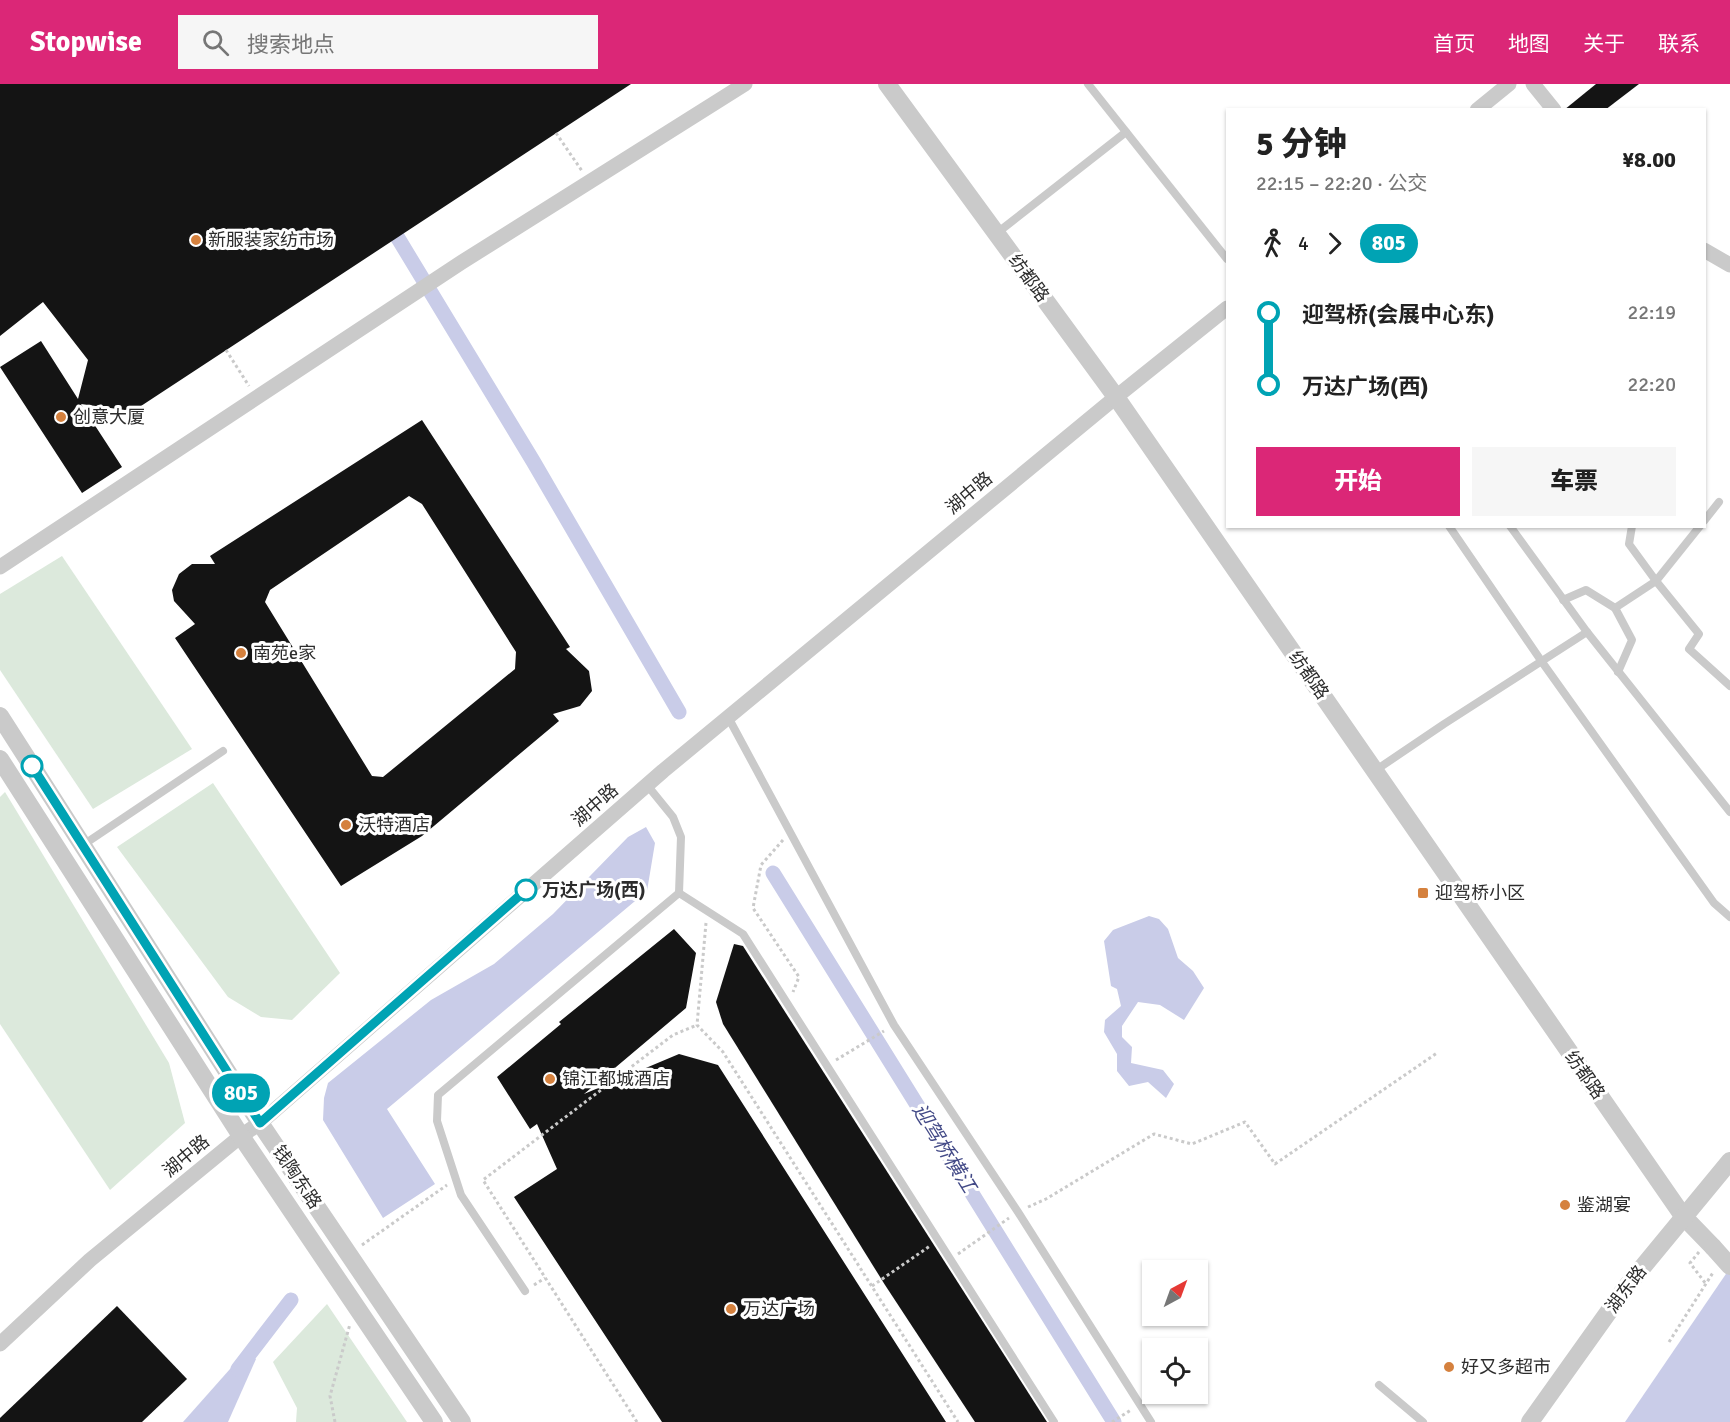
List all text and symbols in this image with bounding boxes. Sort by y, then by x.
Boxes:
search box [178,15,598,69]
text: Stopwise [30,25,142,59]
icon: search [199,26,232,59]
text: 搜索地点 [247,31,335,58]
text: 首页 [1433,31,1475,57]
text: 地图 [1508,31,1550,57]
text: 关于 [1583,31,1625,57]
text: 联系 [1658,31,1700,57]
text: 5 分钟 [1256,124,1347,165]
text: ¥8.00 [1622,146,1676,173]
text: 22:15 – 22:20 · 公交 [1256,171,1427,196]
icon: walk [1256,227,1289,260]
icon: forward [1318,227,1351,260]
place label: 新服装家纺市场 [208,229,334,251]
text: 805 [1372,230,1406,256]
text: 4 [1298,231,1309,256]
marker: 新服装家纺市场 [189,233,203,247]
street label: 纺都路 [1004,250,1054,306]
text: 22:19 [1627,300,1676,325]
text: 迎驾桥(会展中心东) [1302,301,1495,328]
text: 22:20 [1627,372,1676,397]
text: 万达广场(西) [1302,373,1429,400]
place label: 创意大厦 [73,406,145,428]
marker: 创意大厦 [54,410,68,424]
button: 开始 [1256,447,1460,516]
button: 车票 [1472,447,1676,516]
street label: 湖中路 [941,467,997,519]
place label: 南苑e家 [253,642,316,664]
marker: 南苑e家 [234,646,248,660]
street label: 纺都路 [1285,647,1333,703]
unlabelled marker [21,755,43,777]
street label: 湖中路 [567,779,623,831]
place label: 沃特酒店 [358,814,430,836]
marker: 沃特酒店 [339,818,353,832]
marker: 万达广场(西) [515,879,537,901]
place label: 万达广场(西) [542,879,646,901]
place label: 迎驾桥小区 [1435,882,1525,904]
marker: 迎驾桥小区 [1416,886,1430,900]
street label: 纺都路 [1561,1047,1609,1103]
place label: 锦江都城酒店 [562,1068,670,1090]
marker: 锦江都城酒店 [543,1072,557,1086]
line badge: 805 [206,1074,276,1112]
text: 805 [224,1080,258,1106]
water label: 迎驾桥横江 [907,1099,982,1199]
street label: 湖中路 [158,1130,214,1182]
street label: 钱陶东路 [268,1141,326,1213]
place label: 鉴湖宴 [1577,1194,1631,1216]
marker: 鉴湖宴 [1558,1198,1572,1212]
north arrow [1142,1260,1208,1326]
map controls [1142,1260,1208,1404]
street label: 湖东路 [1601,1261,1651,1317]
place label: 万达广场 [743,1298,815,1320]
marker: 万达广场 [724,1302,738,1316]
button: locate [1142,1338,1208,1404]
place label: 好又多超市 [1461,1356,1551,1378]
marker: 好又多超市 [1442,1360,1456,1374]

